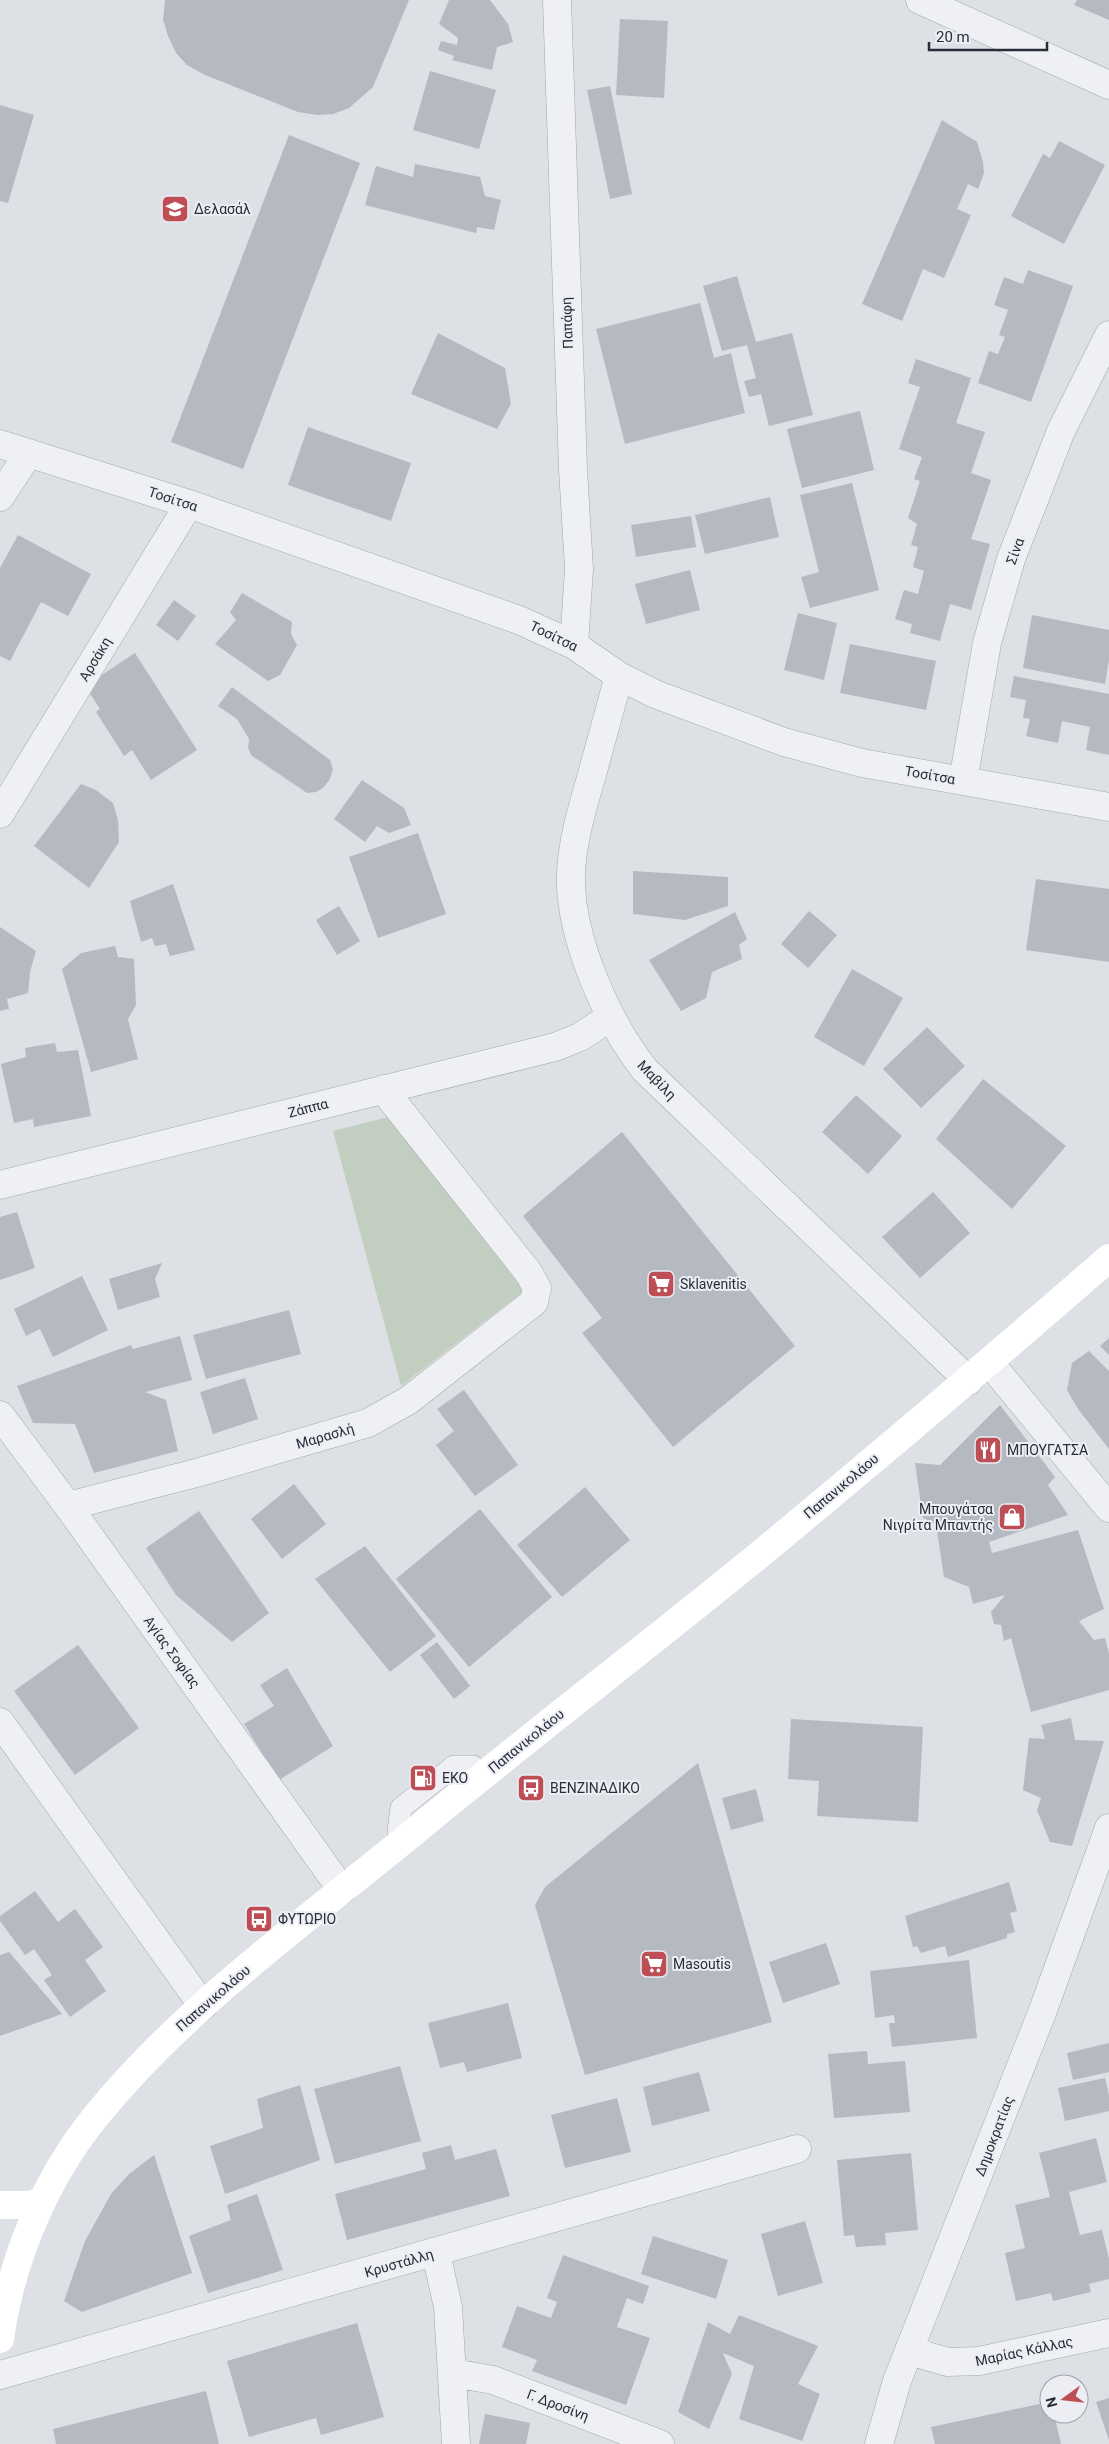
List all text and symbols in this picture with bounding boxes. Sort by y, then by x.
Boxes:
scale bar [929,20,1046,52]
text: 20 m [936,28,970,46]
school or university icon: Δελασάλ [160,194,190,224]
place label: Δελασάλ [194,201,251,217]
street label: Παπάφη [558,297,577,349]
street label: Τοσίτσα [146,483,200,515]
street label: Σίνα [1003,535,1027,566]
street label: Τοσίτσα [528,618,581,654]
street label: Αρσάκη [76,634,114,684]
street label: Τοσίτσα [903,763,957,787]
street label: Μαβίλη [634,1057,680,1103]
street label: Ζάππα [286,1095,330,1121]
supermarket icon: Sklavenitis [646,1269,676,1299]
place label: Sklavenitis [680,1276,747,1292]
street label: Μαρασλή [294,1420,356,1452]
restaurant icon: ΜΠΟΥΓΑΤΣΑ [973,1435,1003,1465]
place label: ΜΠΟΥΓΑΤΣΑ [1007,1442,1088,1458]
street label: Παπανικολάου [800,1450,882,1522]
place label: Μπουγάτσα Νιγρίτα Μπαντής [883,1501,993,1533]
shop icon: Μπουγάτσα Νιγρίτα Μπαντής [997,1502,1027,1532]
street label: Αγίας Σοφίας [140,1613,203,1692]
street label: Παπανικολάου [485,1706,567,1776]
fuel station icon: EKO [408,1763,438,1793]
place label: EKO [442,1770,468,1786]
bus stop icon: ΒΕΝΖΙΝΑΔΙΚΟ [516,1773,546,1803]
place label: ΒΕΝΖΙΝΑΔΙΚΟ [550,1780,640,1796]
bus stop icon: ΦΥΤΩΡΙΟ [244,1904,274,1934]
place label: ΦΥΤΩΡΙΟ [278,1911,336,1927]
supermarket icon: Masoutis [639,1949,669,1979]
place label: Masoutis [673,1956,731,1972]
street label: Παπανικολάου [173,1962,253,2034]
street label: Δημοκρατίας [971,2094,1017,2178]
street label: Κρυστάλλη [363,2246,435,2280]
street label: Μαρίας Κάλλας [974,2333,1074,2369]
north arrow [1039,2374,1089,2424]
street label: Γ. Δροσίνη [525,2386,591,2424]
text: N [1042,2396,1060,2409]

